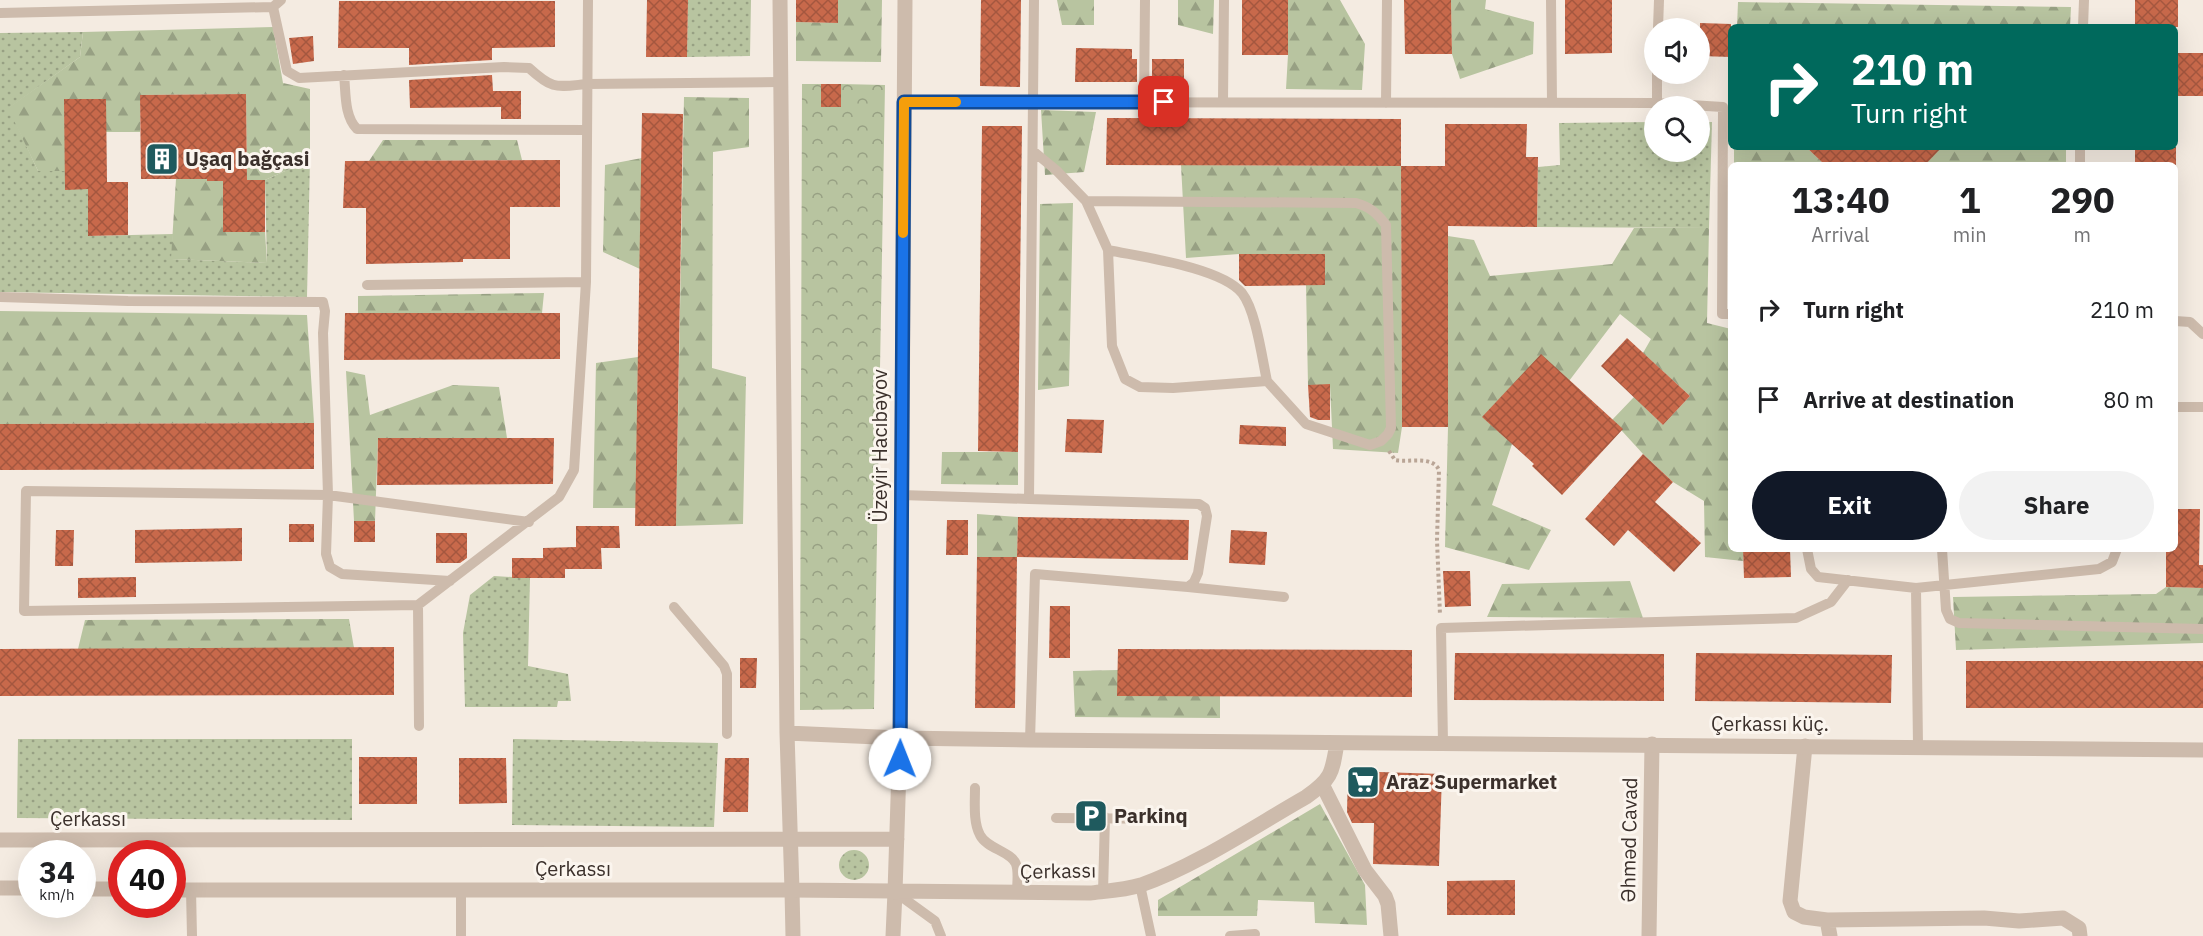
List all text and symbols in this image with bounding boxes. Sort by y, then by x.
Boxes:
map controls [1644,18,1710,162]
button: sound [1644,18,1710,84]
text: 210 m [1851,42,1974,97]
icon: right [1752,48,1830,126]
pin [1138,76,1189,127]
icon: arrive [1147,85,1180,118]
text: Turn right [1851,95,1968,130]
button: search [1644,96,1710,162]
building icon: Uşaq bağçasi [144,141,180,177]
place label: Uşaq bağçasi [185,145,309,172]
text: 13:40 [1791,176,1890,223]
text: 1 [1959,176,1981,223]
text: 290 [2050,176,2115,223]
text: Arrival [1811,221,1870,248]
text: min [1953,221,1987,248]
text: m [2074,221,2091,248]
icon: right [1752,293,1785,326]
text: Turn right [1803,295,1904,324]
text: 210 m [2090,295,2154,324]
street label: Üzeyir Hacıbəyov [866,369,893,523]
icon: arrive [1752,383,1785,416]
text: Arrive at destination [1803,385,2014,414]
text: 80 m [2103,385,2154,414]
button: Exit [1752,471,1947,540]
button: Share [1959,471,2154,540]
street label: Çerkassı küç. [1711,710,1829,737]
position arrow [868,727,932,791]
supermarket icon: Araz Supermarket [1345,764,1381,800]
place label: Araz Supermarket [1386,768,1557,795]
street label: Əhməd Cavad [1614,777,1643,903]
parking icon: Parkinq [1073,798,1109,834]
place label: Parkinq [1114,802,1188,829]
street label: Çerkassı [50,805,126,832]
speed limit sign: 40 [108,840,186,918]
text: 34 [39,852,75,891]
street label: Çerkassı [535,855,611,882]
street label: Çerkassı [1020,856,1096,885]
text: km/h [39,885,75,904]

